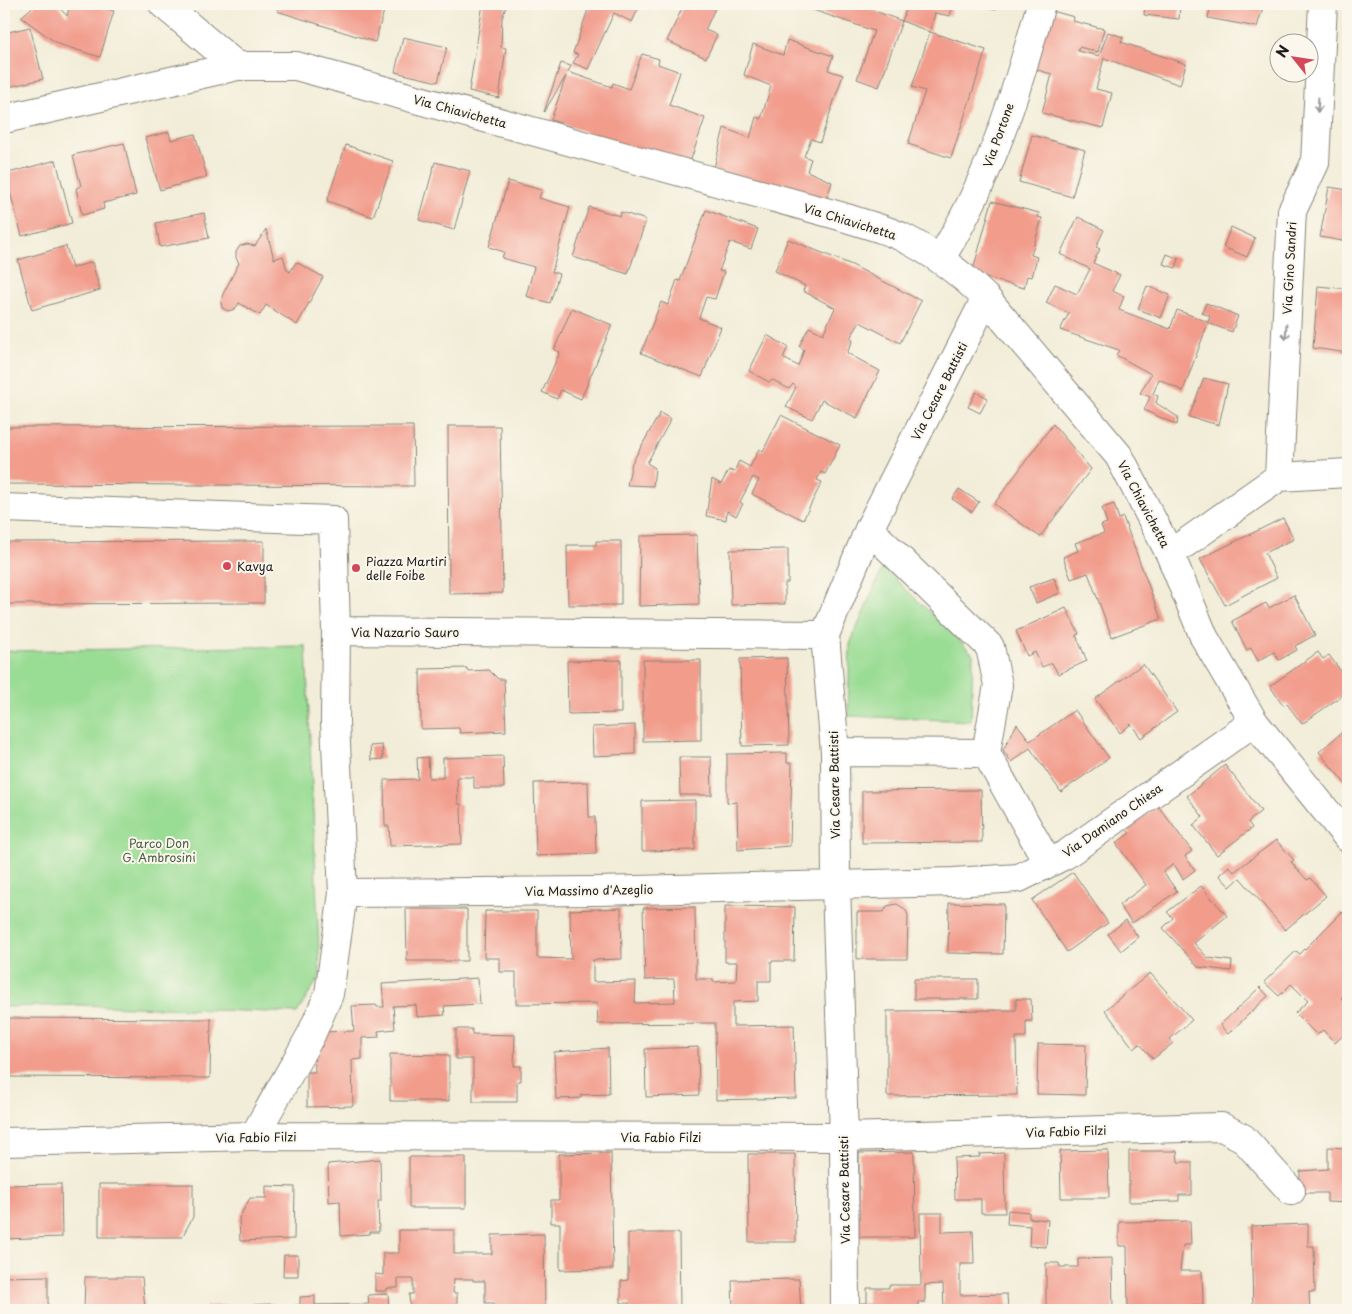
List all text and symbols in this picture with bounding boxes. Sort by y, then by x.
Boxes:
north arrow [1270,32,1320,82]
text: N [1270,41,1294,61]
street label: Via Chiavichetta [411,90,509,132]
one-way arrow [1313,96,1323,113]
street label: Via Portone [978,100,1018,170]
street label: Via Chiavichetta [801,198,899,244]
street label: Via Gino Sandri [1278,221,1300,315]
one-way arrow [1281,324,1290,340]
street label: Via Cesare Battisti [906,339,972,443]
street label: Via Chiavichetta [1113,457,1175,551]
place label: Piazza Martiri delle Foibe [366,552,447,584]
place label: Kavya [237,557,274,575]
marker: Kavya [221,560,233,572]
marker: Piazza Martiri delle Foibe [350,562,362,574]
street label: Via Nazario Sauro [351,623,459,641]
street label: Via Cesare Battisti [824,731,844,839]
street label: Via Damiano Chiesa [1058,778,1166,861]
park label: Parco Don G. Ambrosini [122,834,196,866]
street label: Via Massimo d'Azeglio [524,880,654,900]
street label: Via Fabio Filzi [1025,1121,1107,1141]
street label: Via Fabio Filzi [215,1127,297,1147]
street label: Via Fabio Filzi [621,1128,701,1146]
street label: Via Cesare Battisti [834,1136,854,1244]

